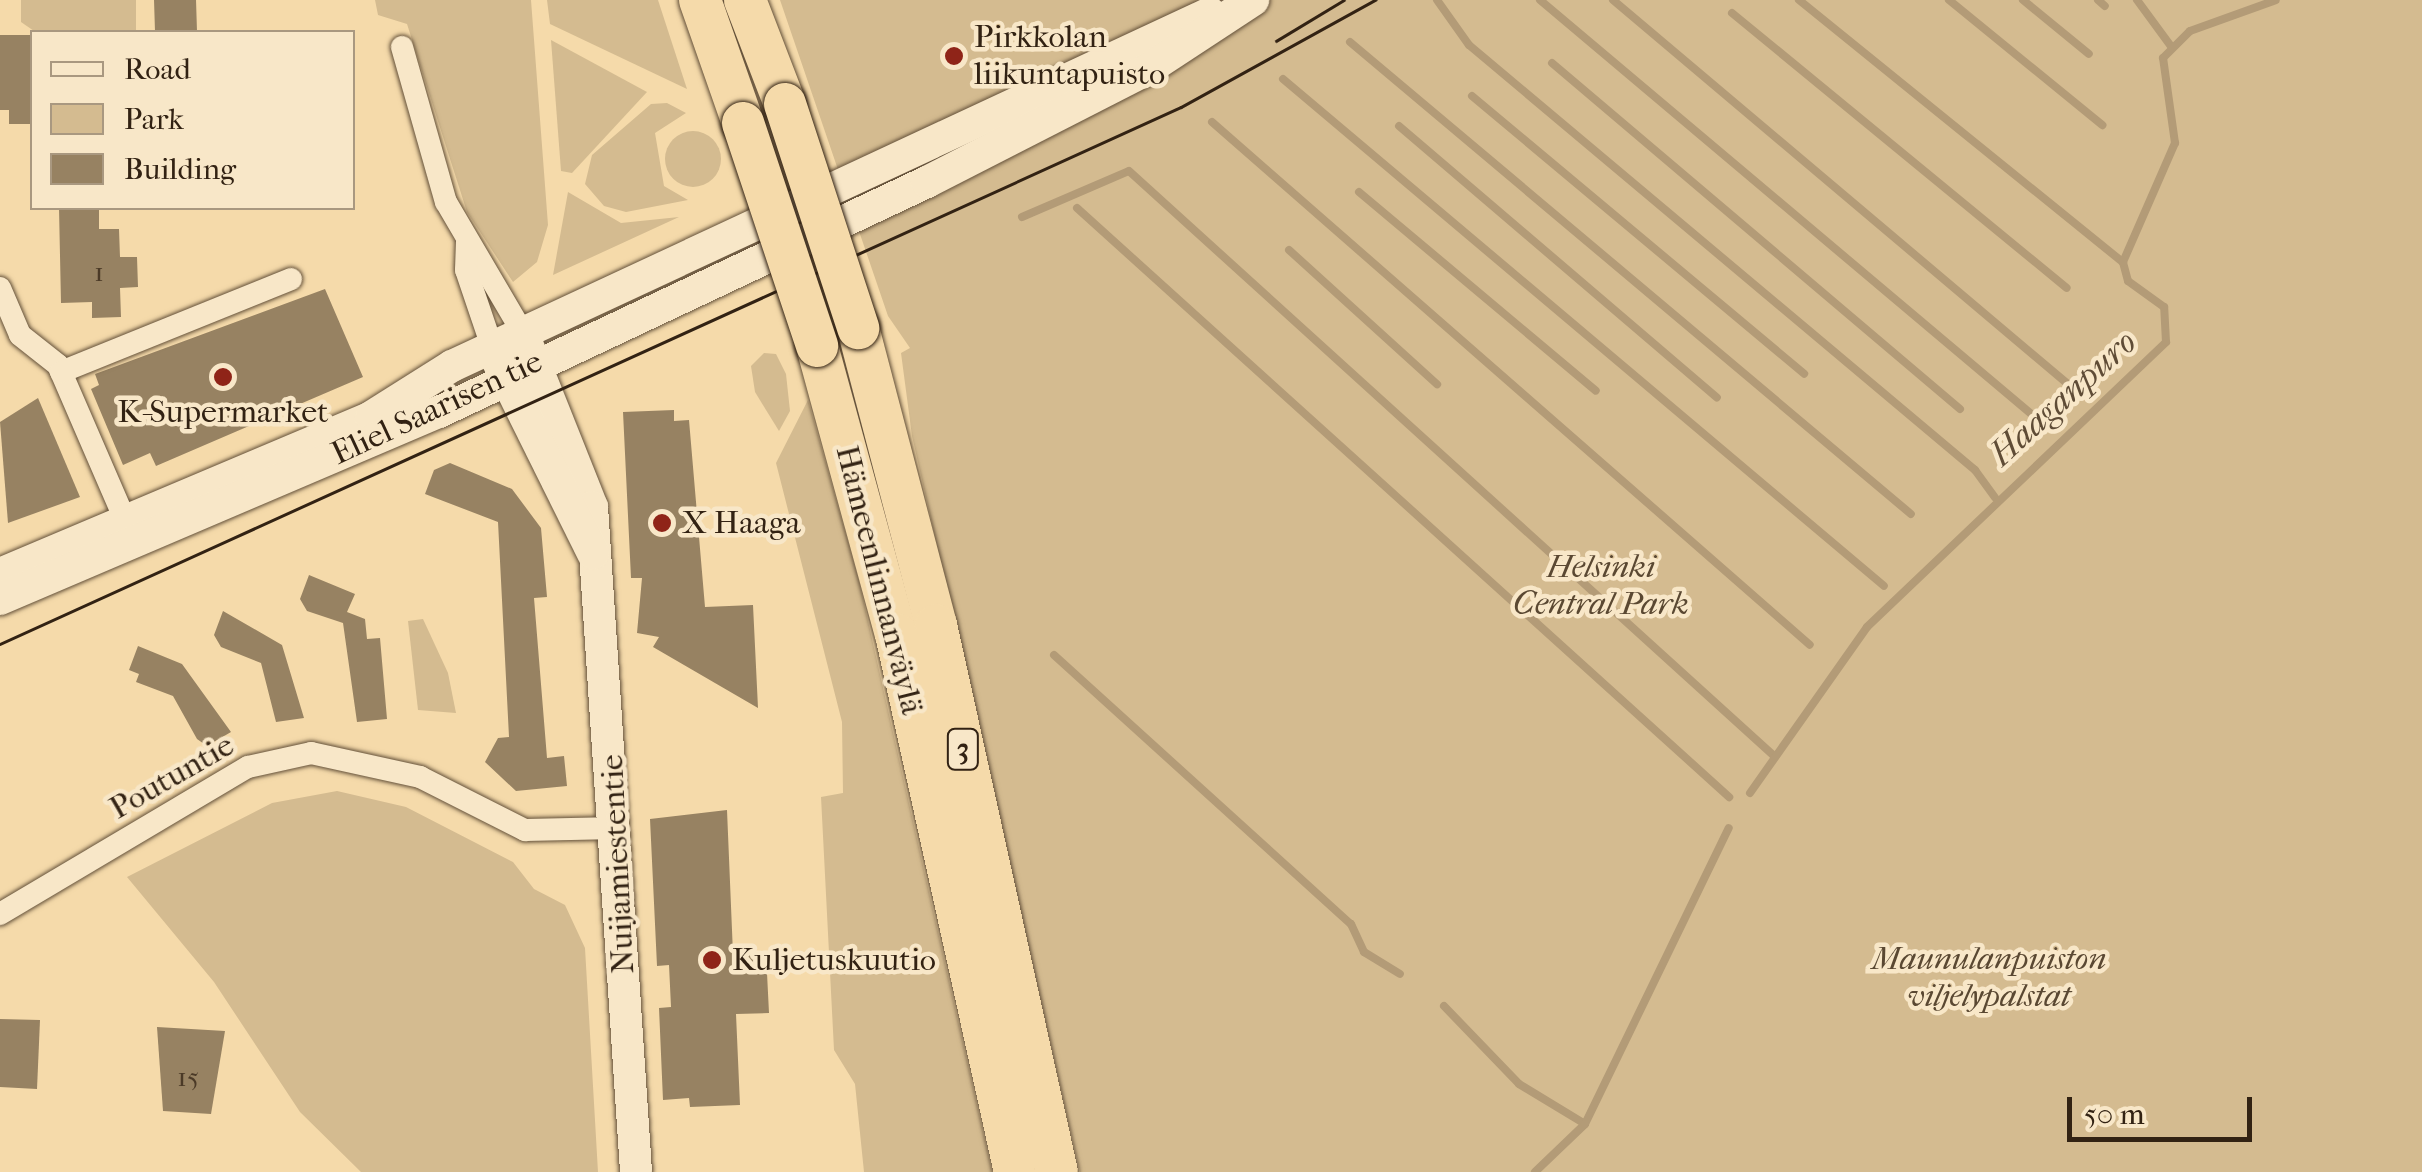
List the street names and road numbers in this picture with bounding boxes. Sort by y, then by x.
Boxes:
street label: Eliel Saarisen tie [326,342,548,474]
street label: Hämeenlinnanväylä [827,442,931,718]
road number: 3 [946,724,980,774]
street label: Poutuntie [103,726,241,828]
street label: Nuijamiestentie [593,753,643,975]

